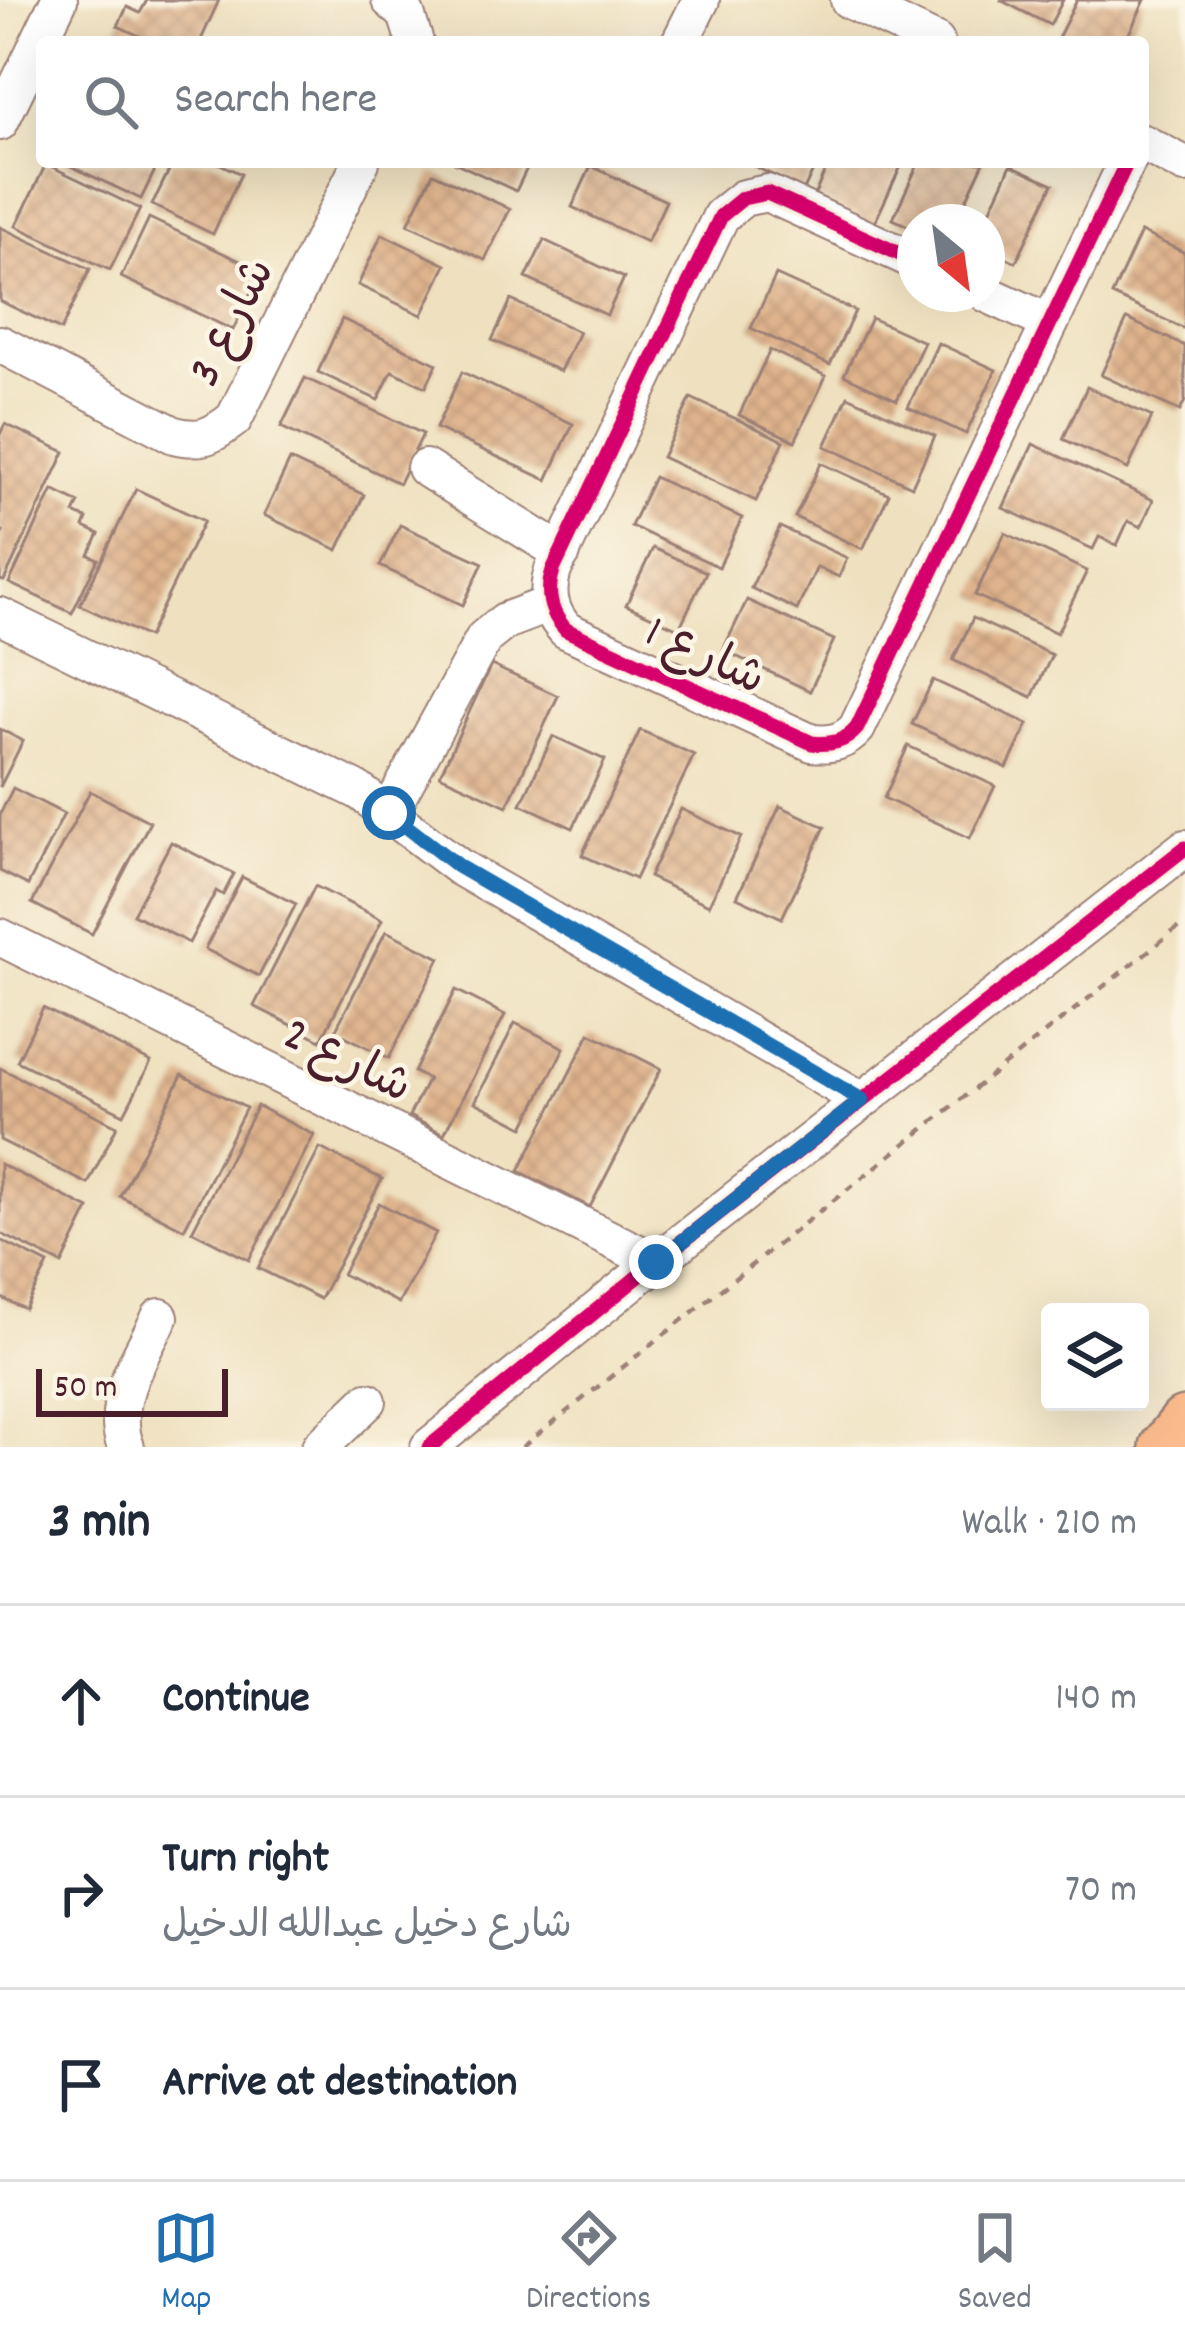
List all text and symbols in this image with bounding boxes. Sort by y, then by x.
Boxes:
search box [36,36,1149,168]
icon: search [78,69,144,135]
text: Search here [174,70,377,134]
north arrow [897,204,1005,312]
street label: شارع 3 [173,247,296,400]
street label: شارع 1 [632,601,775,717]
route start [362,786,416,840]
street label: شارع 2 [270,1003,422,1125]
route end [629,1235,683,1289]
map controls [1041,1303,1149,1411]
button: layers [1041,1303,1149,1411]
scale bar [36,1363,228,1416]
text: 50 m [54,1366,118,1413]
text: 3 min [48,1489,150,1561]
text: Walk · 210 m [962,1498,1137,1553]
icon: ahead [48,1668,114,1734]
text: Continue [162,1669,310,1733]
text: 140 m [1055,1673,1137,1728]
text: Turn right [162,1829,329,1893]
icon: right [48,1860,114,1926]
text: 70 m [1065,1865,1137,1920]
text: شارع دخيل عبدالله الدخيل [162,1901,572,1956]
icon: arrive [48,2052,114,2118]
text: Arrive at destination [162,2053,517,2117]
tab: Map [153,2205,219,2324]
tab: Directions [526,2205,651,2324]
tab: Saved [958,2205,1032,2324]

